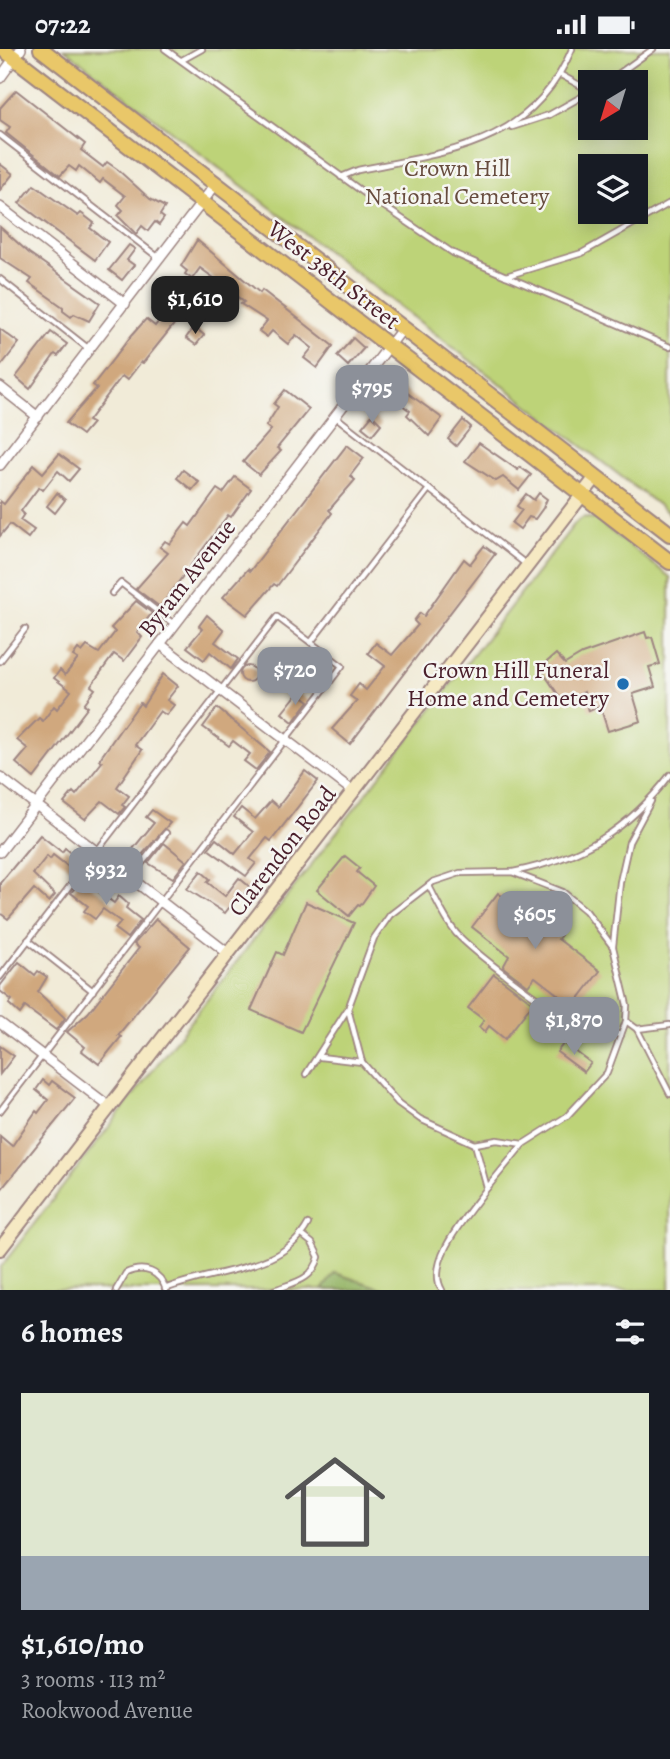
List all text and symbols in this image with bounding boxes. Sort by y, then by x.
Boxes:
text: 07:22 [35,7,90,42]
north arrow [578,70,648,140]
map controls [578,70,648,224]
park label: Crown Hill National Cemetery [365,152,550,212]
button: layers [578,154,648,224]
street label: West 38th Street [260,213,407,337]
pin: $1,610 [138,277,252,336]
text: $1,610 [167,283,223,314]
pin: $795 [331,365,413,425]
text: $795 [351,372,393,403]
street label: Byram Avenue [131,513,243,643]
pin: $720 [254,647,336,707]
text: $720 [273,654,317,685]
place label: Crown Hill Funeral Home and Cemetery [407,654,609,714]
marker: Crown Hill Funeral Home and Cemetery [615,676,631,692]
street label: Clarendon Road [221,779,343,923]
pin: $932 [65,847,147,907]
text: $932 [85,854,127,885]
pin: $605 [494,891,576,951]
text: $605 [514,898,556,929]
pin: $1,870 [517,997,631,1057]
text: $1,870 [545,1004,603,1035]
text: 6 homes [21,1312,123,1352]
icon: filters [611,1313,649,1351]
icon: home [272,1439,398,1565]
text: $1,610/mo [21,1624,144,1664]
text: 3 rooms · 113 m² [21,1664,165,1695]
text: Rookwood Avenue [21,1695,193,1726]

